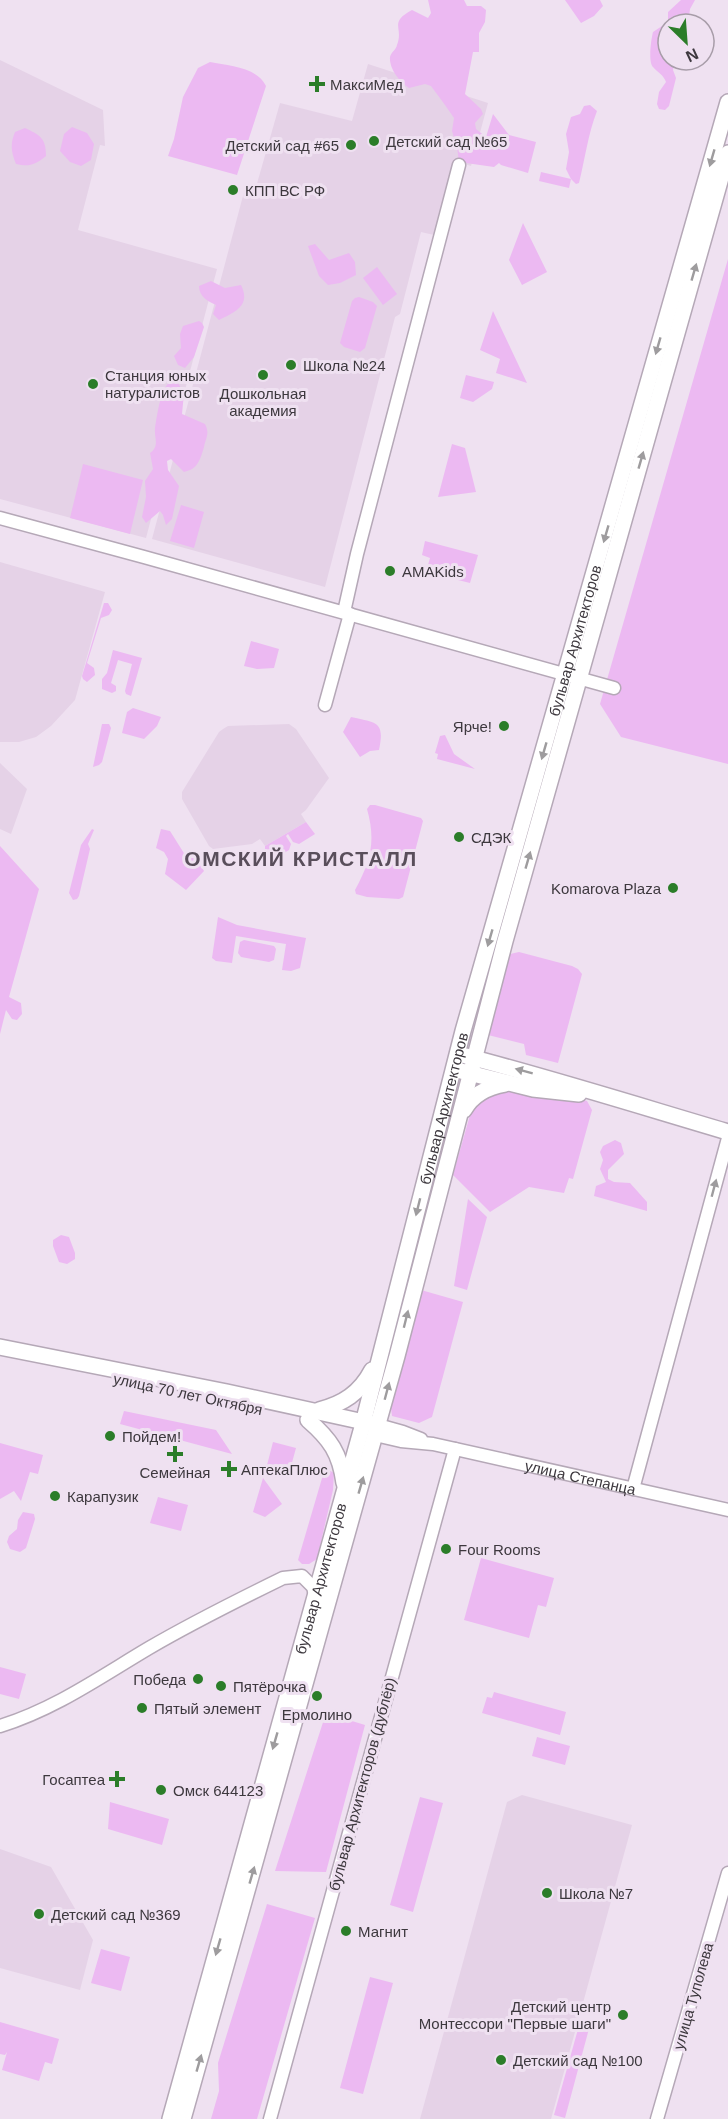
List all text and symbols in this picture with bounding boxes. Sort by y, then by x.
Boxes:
north arrow [656,12,716,72]
text: N [683,45,701,65]
marker: МаксиМед [308,75,326,93]
place label: МаксиМед [330,76,403,93]
place label: Детский сад №65 [386,133,507,150]
marker: Детский сад №65 [367,134,381,148]
place label: Детский сад #65 [226,137,339,154]
marker: Детский сад #65 [344,138,358,152]
one-way arrow [707,149,716,167]
place label: КПП ВС РФ [245,182,325,199]
marker: КПП ВС РФ [226,183,240,197]
one-way arrow [690,263,699,281]
one-way arrow [653,337,663,355]
place label: Школа №24 [303,357,386,374]
marker: Школа №24 [284,358,298,372]
place label: Станция юных натуралистов [105,367,207,401]
marker: Дошкольная академия [256,368,270,382]
marker: Станция юных натуралистов [86,377,100,391]
place label: Дошкольная академия [220,385,306,419]
one-way arrow [637,451,646,469]
one-way arrow [601,525,610,543]
place label: AMAKids [402,563,464,580]
street label: бульвар Архитекторов [545,563,604,718]
marker: AMAKids [383,564,397,578]
place label: Ярче! [453,718,492,735]
marker: Ярче! [497,719,511,733]
one-way arrow [539,742,548,760]
place label: СДЭК [471,829,511,846]
marker: СДЭК [452,830,466,844]
district label: ОМСКИЙ КРИСТАЛЛ [184,847,418,870]
one-way arrow [524,851,533,869]
place label: Komarova Plaza [551,880,662,897]
marker: Komarova Plaza [666,881,680,895]
one-way arrow [485,929,494,947]
street label: бульвар Архитекторов [416,1030,471,1186]
one-way arrow [515,1066,533,1076]
one-way arrow [710,1179,720,1198]
one-way arrow [413,1198,423,1216]
one-way arrow [402,1310,412,1328]
street label: улица 70 лет Октября [112,1370,264,1418]
one-way arrow [383,1382,392,1400]
place label: Пойдем! [122,1428,181,1445]
marker: Пойдем! [103,1429,117,1443]
marker: Семейная [168,1447,182,1461]
street label: улица Степанца [524,1456,638,1498]
place label: АптекаПлюс [241,1461,328,1478]
marker: АптекаПлюс [222,1462,236,1476]
place label: Семейная [140,1464,210,1481]
one-way arrow [357,1476,366,1494]
place label: Карапузик [67,1488,139,1505]
marker: Карапузик [48,1489,62,1503]
street label: бульвар Архитекторов [291,1501,349,1656]
place label: Four Rooms [458,1541,541,1558]
marker: Four Rooms [439,1542,453,1556]
place label: Победа [133,1671,187,1688]
marker: Победа [191,1672,205,1686]
street label: бульвар Архитекторов (дублёр) [325,1675,399,1893]
place label: Пятёрочка [233,1678,307,1695]
marker: Пятёрочка [214,1679,228,1693]
marker: Ермолино [310,1689,324,1703]
place label: Пятый элемент [154,1700,261,1717]
marker: Пятый элемент [135,1701,149,1715]
place label: Ермолино [282,1706,352,1723]
one-way arrow [270,1732,279,1750]
place label: Госаптеа [42,1771,106,1788]
marker: Госаптеа [110,1772,124,1786]
place label: Омск 644123 [173,1782,263,1799]
marker: Омск 644123 [154,1783,168,1797]
one-way arrow [247,1866,257,1884]
place label: Школа №7 [559,1885,633,1902]
marker: Школа №7 [540,1886,554,1900]
place label: Детский сад №369 [51,1906,181,1923]
marker: Детский сад №369 [32,1907,46,1921]
place label: Магнит [358,1923,408,1940]
marker: Магнит [339,1924,353,1938]
one-way arrow [213,1938,222,1956]
street label: улица Туполева [670,1940,717,2052]
place label: Детский центр Монтессори "Первые шаги" [419,1998,611,2032]
marker: Детский центр Монтессори "Первые шаги" [616,2008,630,2022]
place label: Детский сад №100 [513,2052,643,2069]
marker: Детский сад №100 [494,2053,508,2067]
one-way arrow [195,2054,204,2072]

